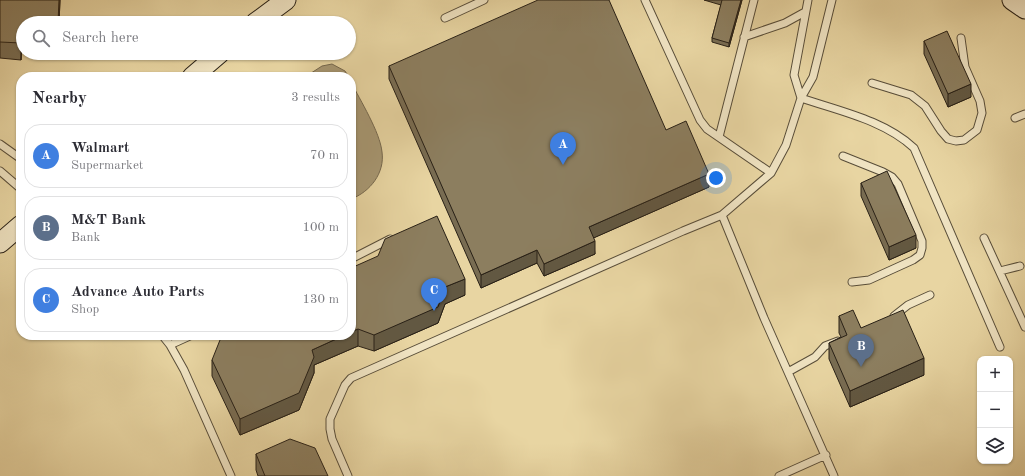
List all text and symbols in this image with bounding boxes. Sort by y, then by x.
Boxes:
search box [16,16,356,60]
icon: search [30,27,52,49]
text: Search here [62,31,139,46]
text: Nearby [32,90,87,107]
text: 3 results [291,91,340,104]
pin: A [550,132,576,165]
text: Walmart [71,141,130,156]
text: A [41,149,51,162]
text: 70 m [310,149,339,162]
text: Supermarket [71,159,143,172]
your location [706,168,726,188]
text: M&T Bank [71,213,146,228]
text: B [41,221,51,234]
text: 100 m [302,221,339,234]
text: Bank [71,231,100,244]
pin: C [421,278,447,311]
text: Advance Auto Parts [71,285,204,300]
text: C [42,293,50,306]
text: 130 m [302,293,339,306]
text: Shop [71,303,99,316]
pin: B [848,334,874,367]
map controls [977,356,1013,464]
button: + [977,356,1013,392]
button: − [977,392,1013,428]
button: layers [977,428,1013,464]

